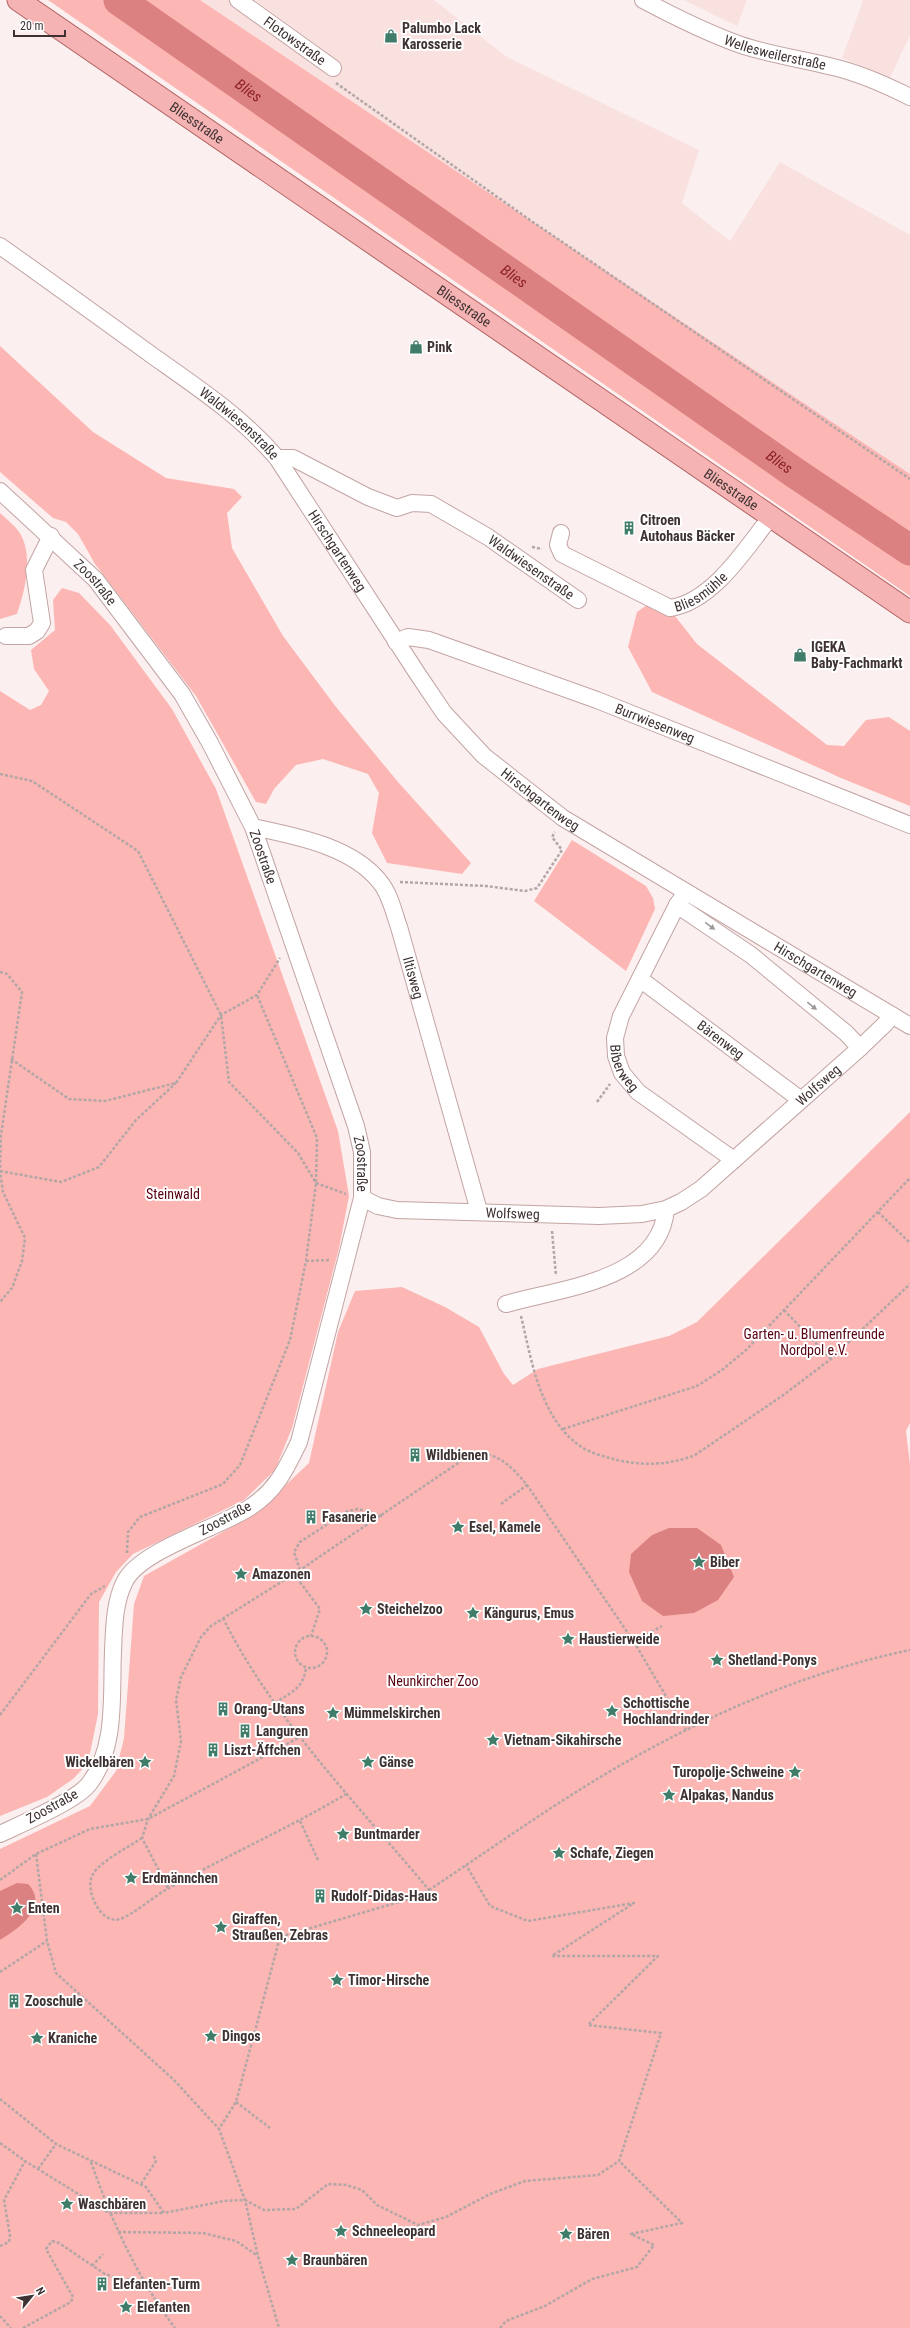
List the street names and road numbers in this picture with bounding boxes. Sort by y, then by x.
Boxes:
street label: Flotowstraße [261,13,329,69]
street label: Wellesweilerstraße [722,32,828,73]
street label: Bliesstraße [167,99,227,147]
street label: Bliesstraße [434,282,495,331]
street label: Waldwiesenstraße [196,384,283,463]
street label: Bliesstraße [701,465,762,514]
street label: Hirschgartenweg [305,507,370,594]
street label: Waldwiesenstraße [485,532,578,603]
street label: Zoostraße [71,556,120,609]
street label: Bliesmühle [672,569,731,615]
street label: Burrwiesenweg [613,700,697,746]
street label: Hirschgartenweg [498,764,582,834]
street label: Zoostraße [247,828,280,886]
street label: Hirschgartenweg [771,938,860,1001]
street label: Iltisweg [400,955,427,1001]
street label: Bärenweg [694,1017,747,1062]
street label: Biberweg [607,1044,642,1095]
street label: Wolfsweg [793,1061,844,1109]
street label: Zoostraße [350,1134,370,1192]
street label: Wolfsweg [485,1205,540,1222]
street label: Zoostraße [196,1498,254,1538]
street label: Zoostraße [23,1785,81,1827]

